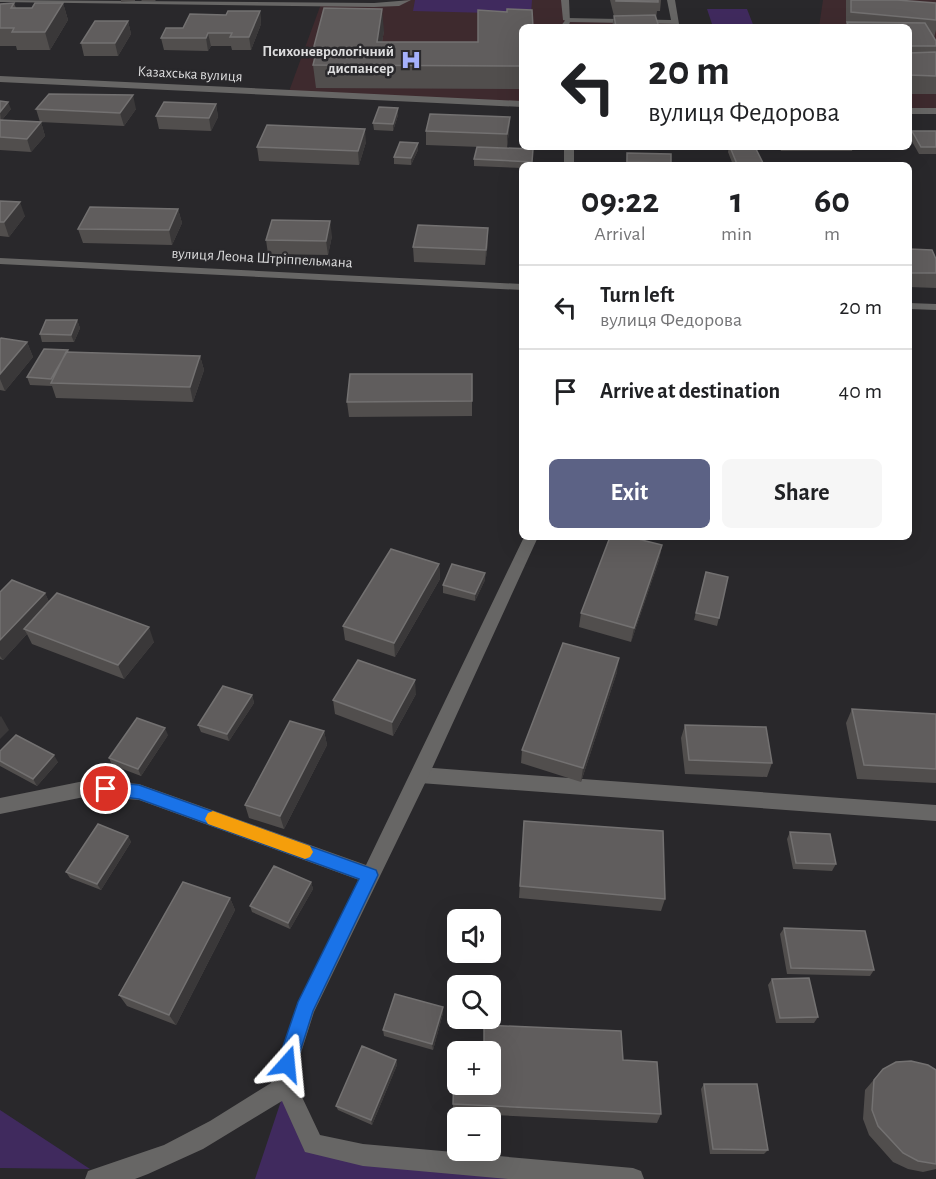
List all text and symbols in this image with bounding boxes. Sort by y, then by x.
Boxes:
place label: Психоневрологічний диспансер [262,44,394,76]
hospital icon: Психоневрологічний диспансер [399,48,423,72]
icon: left [549,48,627,126]
text: 20 m [648,50,730,92]
street label: Казахська вулиця [137,64,243,84]
text: вулиця Федорова [648,99,840,126]
text: 09:22 [581,183,659,219]
text: 1 [730,183,743,219]
text: 60 [814,183,850,219]
text: Arrival [594,224,646,244]
text: min [721,224,752,244]
text: m [824,224,840,244]
street label: вулиця Леона Штріппельмана [171,246,353,270]
text: Turn left [600,284,674,306]
icon: left [549,291,582,324]
text: 20 m [839,296,882,318]
text: вулиця Федорова [600,310,742,330]
icon: arrive [549,375,582,408]
text: Arrive at destination [600,380,780,402]
text: 40 m [839,380,882,402]
button: Exit [549,459,710,528]
button: Share [722,459,882,528]
pin [80,763,131,814]
icon: arrive [89,772,122,805]
map controls [447,909,501,1161]
button: sound [447,909,501,963]
button: search [447,975,501,1029]
position arrow [255,1032,319,1096]
button: + [447,1041,501,1095]
button: − [447,1107,501,1161]

